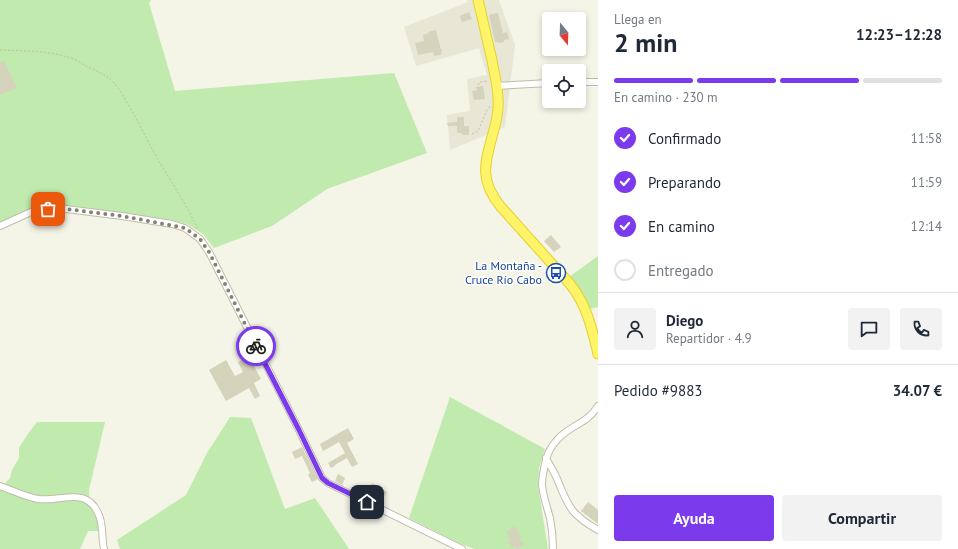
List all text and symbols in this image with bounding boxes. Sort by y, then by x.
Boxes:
text: Llega en [614,11,662,28]
north arrow [542,12,586,56]
map controls [542,12,586,108]
text: 12:23–12:28 [856,25,942,44]
text: 2 min [614,26,677,59]
button: locate [542,64,586,108]
text: En camino · 230 m [614,89,718,106]
icon: check [614,127,636,149]
text: Confirmado [648,129,721,148]
text: 11:58 [911,130,942,147]
icon: check [614,171,636,193]
text: Preparando [648,173,721,192]
text: 11:59 [911,174,942,191]
pin [31,192,65,226]
icon: bag [37,198,59,220]
icon: check [614,215,636,237]
text: En camino [648,217,715,236]
text: 12:14 [911,218,942,235]
place label: La Montaña - Cruce Río Cabo [465,258,542,287]
text: Entregado [648,261,714,280]
bus stop icon: La Montaña - Cruce Río Cabo [545,262,567,284]
button: person [614,308,656,350]
button: chat [848,308,890,350]
button: phone [900,308,942,350]
text: Diego [666,311,703,330]
courier [236,326,276,366]
text: Repartidor · 4.9 [666,330,752,347]
icon: bike [245,335,267,357]
text: Pedido #9883 [614,381,703,400]
text: 34.07 € [893,381,942,400]
pin [350,485,384,519]
icon: home [356,491,378,513]
button: Ayuda [614,495,774,541]
button: Compartir [782,495,942,541]

